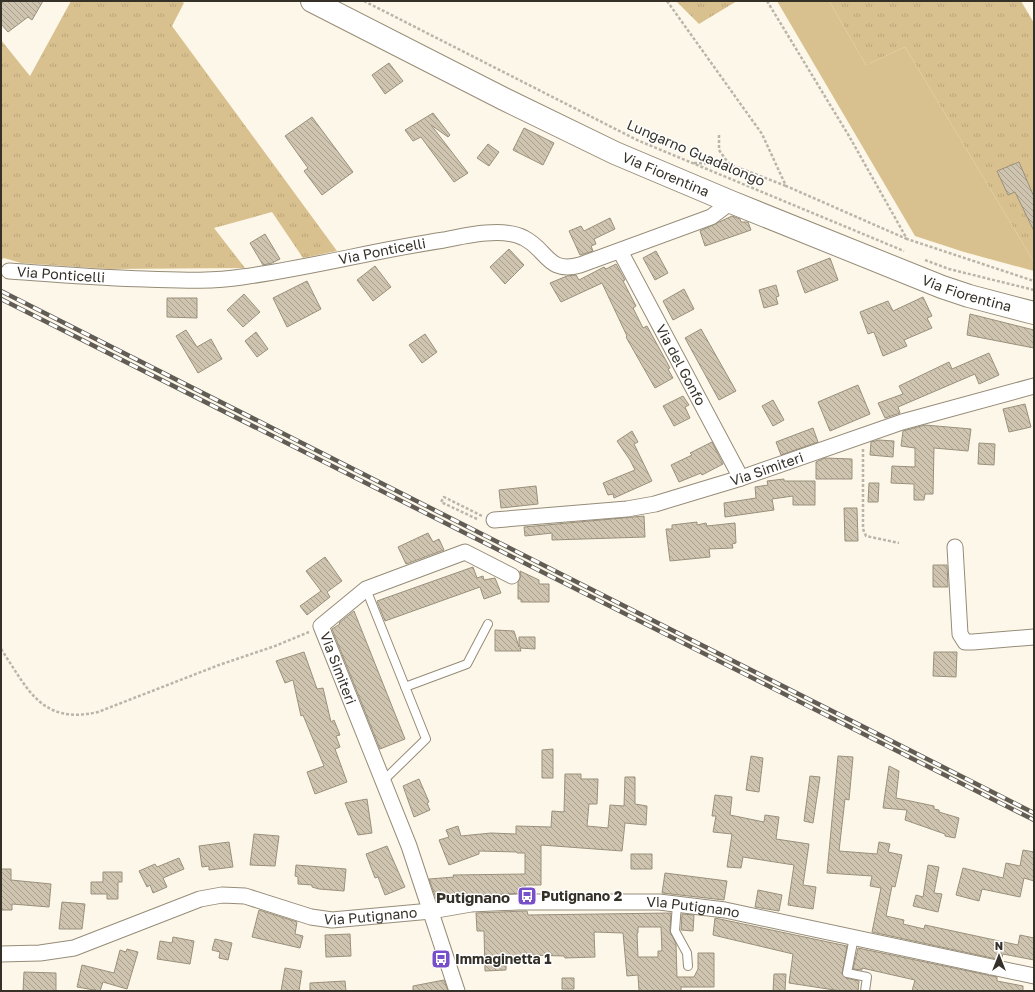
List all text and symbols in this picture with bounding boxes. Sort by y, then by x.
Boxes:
street label: Lungarno Guadalongo [625,116,768,189]
street label: Via Fiorentina [620,148,712,200]
street label: Via Ponticelli [337,234,427,268]
street label: Via Ponticelli [16,263,105,285]
street label: Via Fiorentina [920,271,1013,315]
street label: Via del Gonfo [653,321,710,408]
street label: Via Simiteri [728,448,805,489]
street label: Via Simiteri [317,629,360,706]
bus stop icon: Putignano 2 [516,885,538,907]
place label: Putignano 2 [541,887,623,904]
district label: Putignano [436,888,510,906]
street label: Via Putignano [647,893,741,921]
street label: Via Putignano [323,903,418,928]
north arrow [979,936,1019,976]
text: N [995,939,1003,952]
bus stop icon: Immaginetta 1 [430,948,452,970]
place label: Immaginetta 1 [455,950,551,967]

